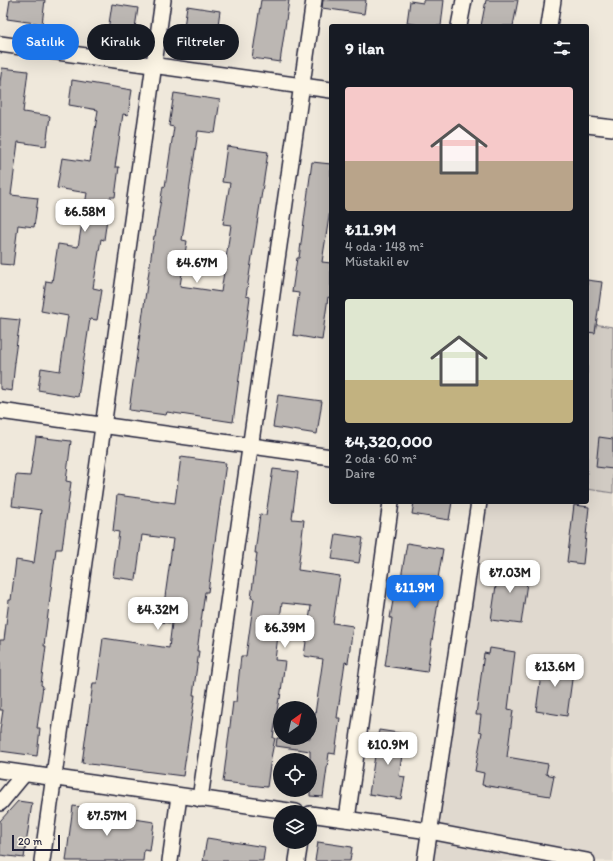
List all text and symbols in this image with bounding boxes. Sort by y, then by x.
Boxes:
chip: Satılık [12,24,79,60]
chip: Kiralık [87,24,155,60]
chip: Filtreler [163,24,239,60]
icon: filters [551,37,573,59]
text: 9 ilan [345,38,384,58]
icon: home [423,113,495,185]
pin: ₺6.58M [52,199,118,233]
text: ₺6.58M [64,204,106,219]
text: ₺11.9M [345,219,396,239]
text: 4 oda · 148 m² [345,239,424,254]
pin: ₺4.67M [164,250,230,284]
text: Müstakil ev [345,254,409,269]
text: ₺4.67M [176,255,218,270]
icon: home [423,325,495,397]
text: ₺4,320,000 [345,431,433,451]
text: 2 oda · 60 m² [345,451,417,466]
text: Daire [345,466,375,481]
pin: ₺7.03M [477,560,543,594]
text: ₺7.03M [489,565,531,580]
pin: ₺11.9M [382,575,448,609]
text: ₺11.9M [395,580,435,595]
pin: ₺4.32M [125,597,191,631]
text: ₺4.32M [137,602,179,617]
pin: ₺6.39M [252,615,318,649]
text: ₺6.39M [264,620,306,635]
pin: ₺13.6M [522,654,588,688]
text: ₺13.6M [535,659,575,674]
north arrow [273,701,317,745]
map controls [273,701,317,849]
pin: ₺10.9M [355,732,421,766]
text: ₺10.9M [367,737,409,752]
button: locate [273,753,317,797]
pin: ₺7.57M [74,803,140,837]
button: layers [273,805,317,849]
text: ₺7.57M [87,808,127,823]
scale bar [12,833,60,852]
text: 20 m [18,835,42,848]

